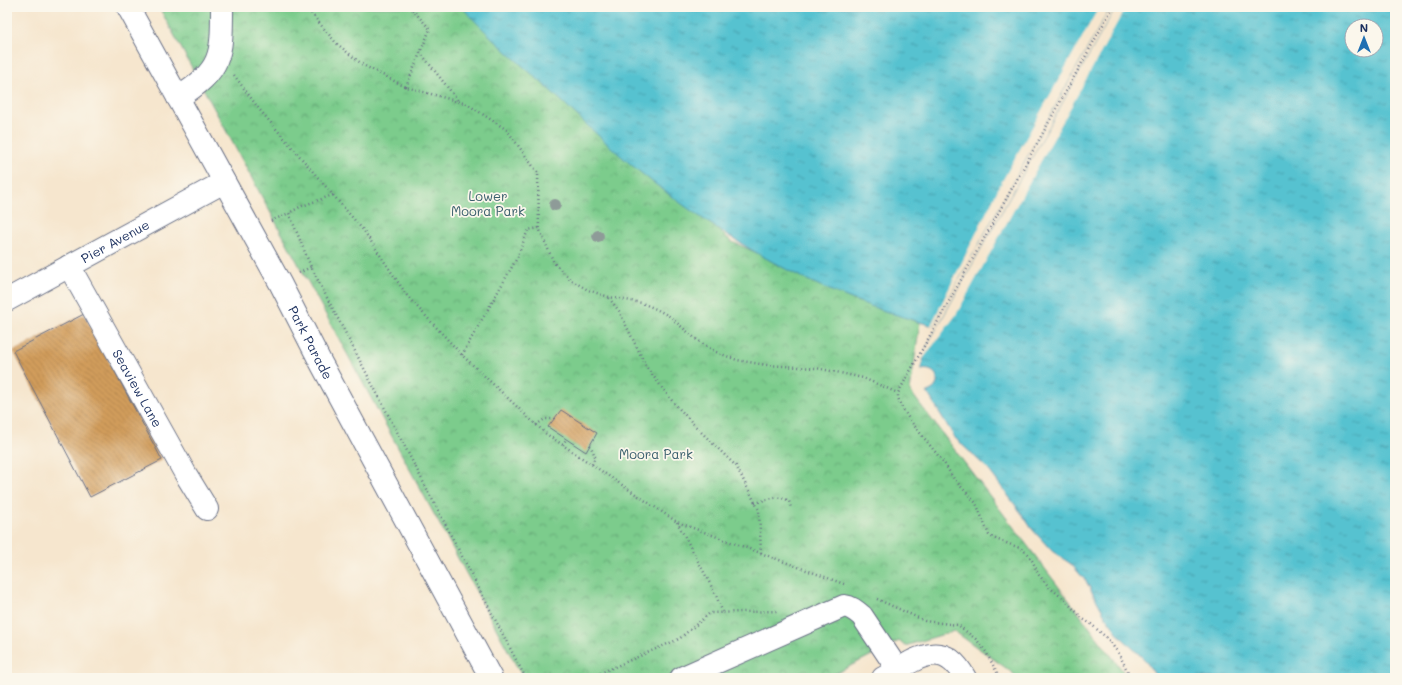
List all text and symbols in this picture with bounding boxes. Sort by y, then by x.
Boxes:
north arrow [1344,18,1384,58]
text: N [1360,20,1368,35]
park label: Lower Moora Park [451,187,525,219]
street label: Pier Avenue [77,215,152,266]
street label: Park Parade [285,303,337,382]
street label: Seaview Lane [109,346,167,430]
park label: Moora Park [619,445,693,462]

